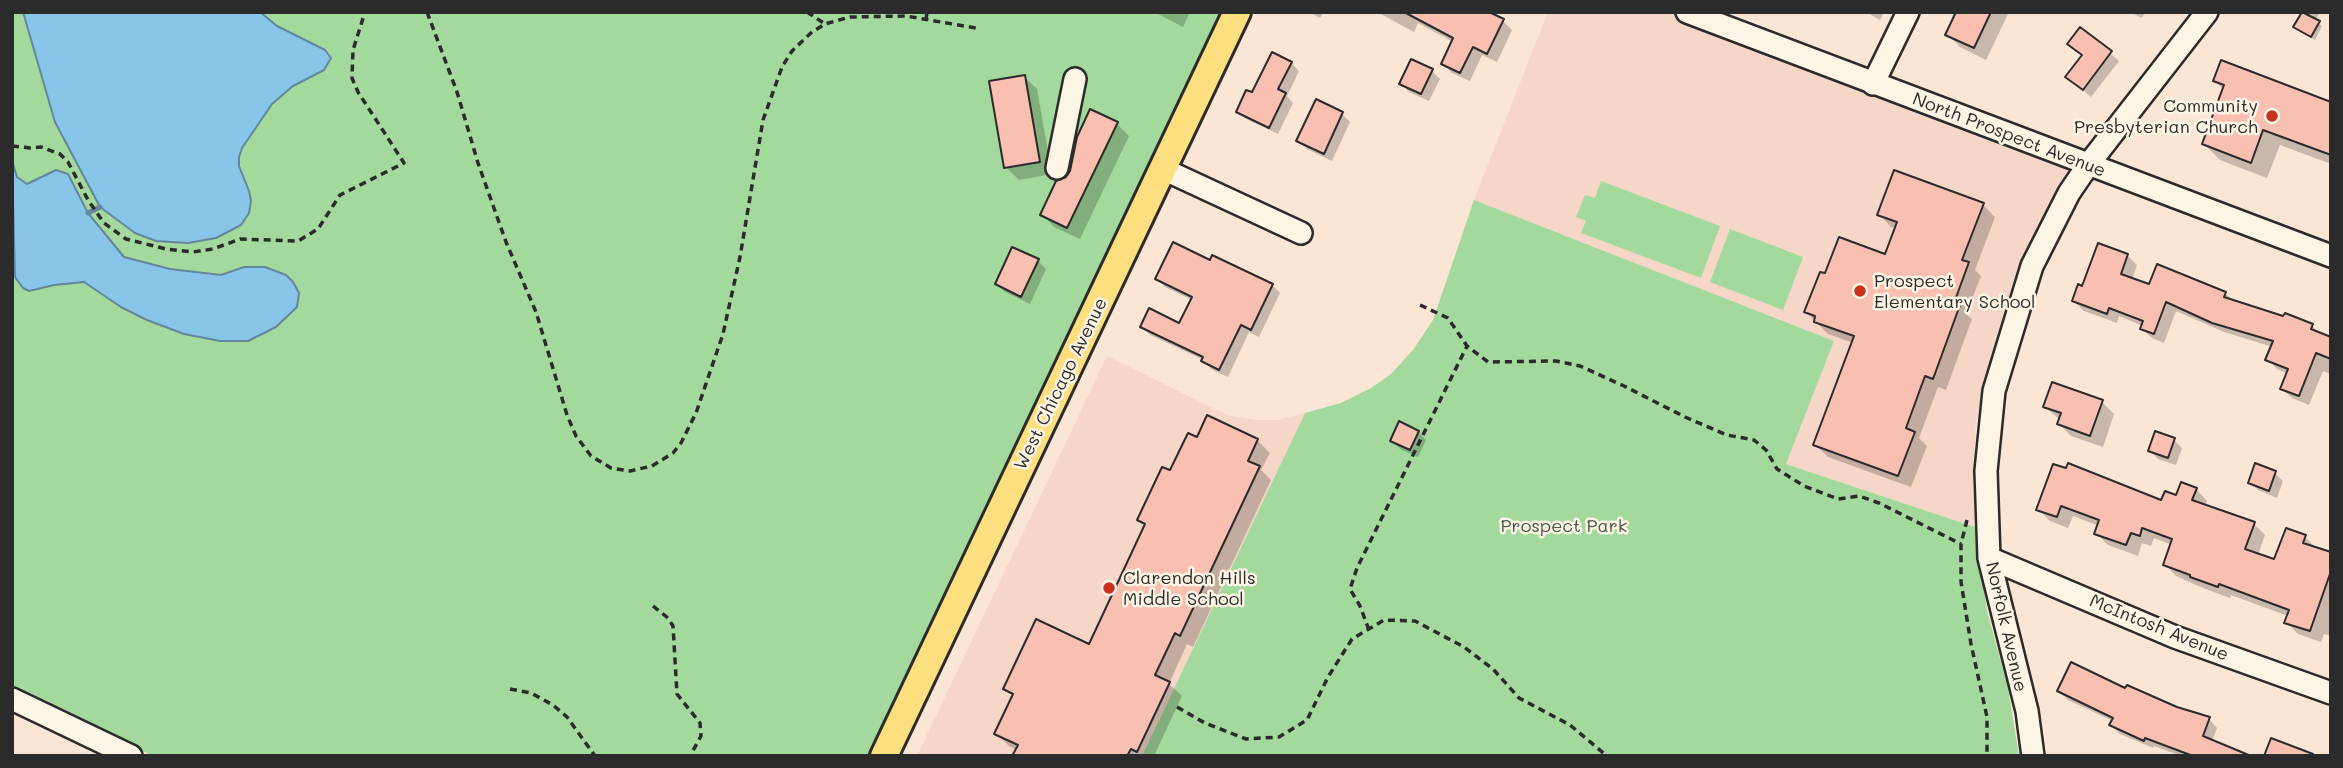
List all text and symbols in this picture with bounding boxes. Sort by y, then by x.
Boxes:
street label: North Prospect Avenue [1909,88,2109,182]
place label: Community Presbyterian Church [2074,95,2258,138]
marker: Community Presbyterian Church [2264,108,2280,124]
place label: Prospect Elementary School [1874,270,2035,312]
marker: Prospect Elementary School [1852,283,1868,299]
street label: West Chicago Avenue [1010,294,1112,474]
park label: Prospect Park [1501,515,1627,537]
street label: Norfolk Avenue [1981,560,2031,694]
place label: Clarendon Hills Middle School [1123,567,1256,610]
marker: Clarendon Hills Middle School [1101,580,1117,596]
street label: McIntosh Avenue [2086,590,2232,666]

